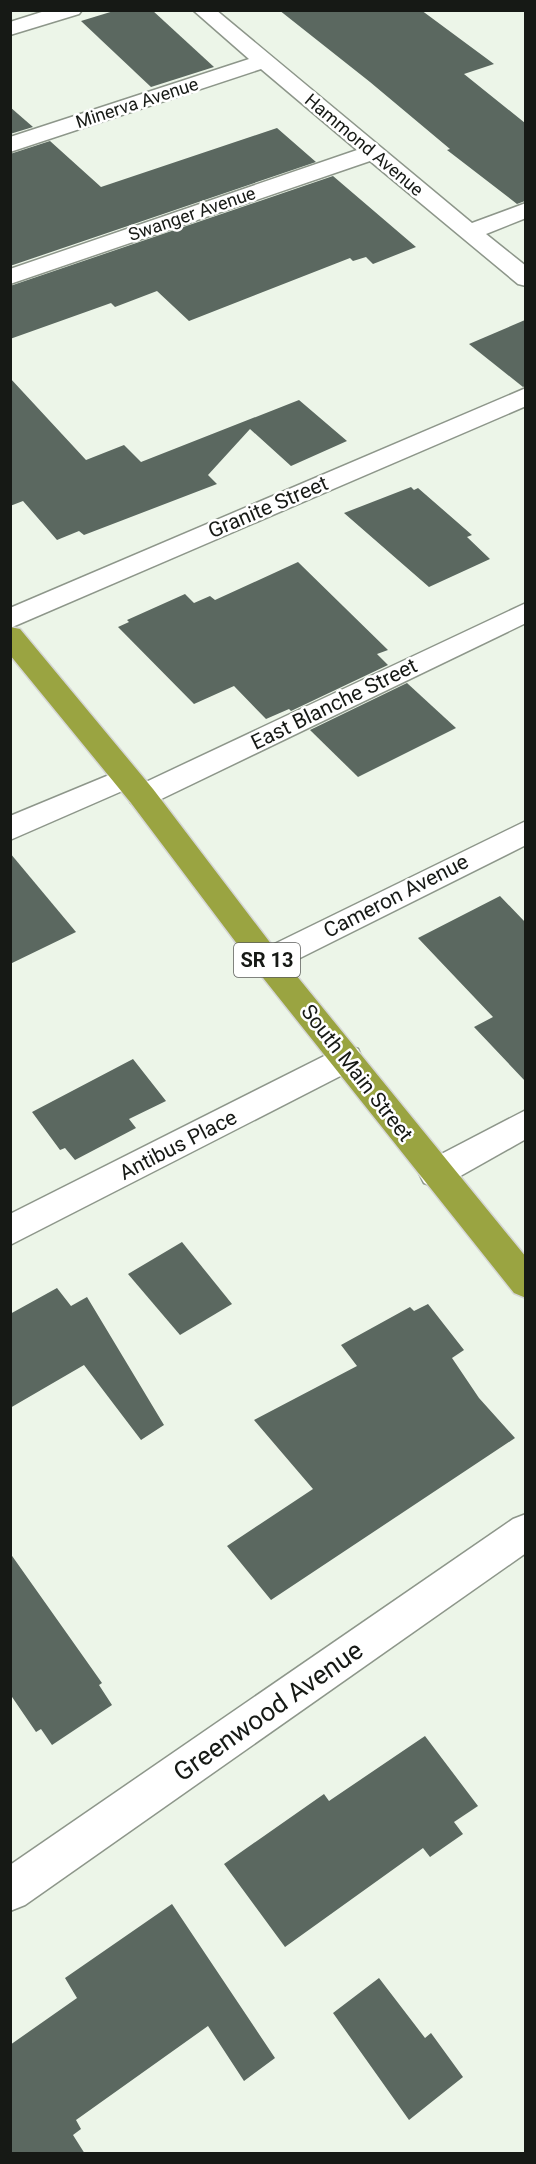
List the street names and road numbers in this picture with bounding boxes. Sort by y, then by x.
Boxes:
street label: Minerva Avenue [73,73,201,132]
street label: Hammond Avenue [301,89,428,200]
street label: Swanger Avenue [126,182,258,245]
street label: Granite Street [205,471,332,543]
street label: East Blanche Street [247,653,421,755]
street label: Cameron Avenue [320,849,472,943]
road number: SR 13 [234,943,300,977]
street label: South Main Street [296,1000,418,1146]
street label: Antibus Place [115,1105,241,1185]
street label: Greenwood Avenue [168,1635,368,1787]

